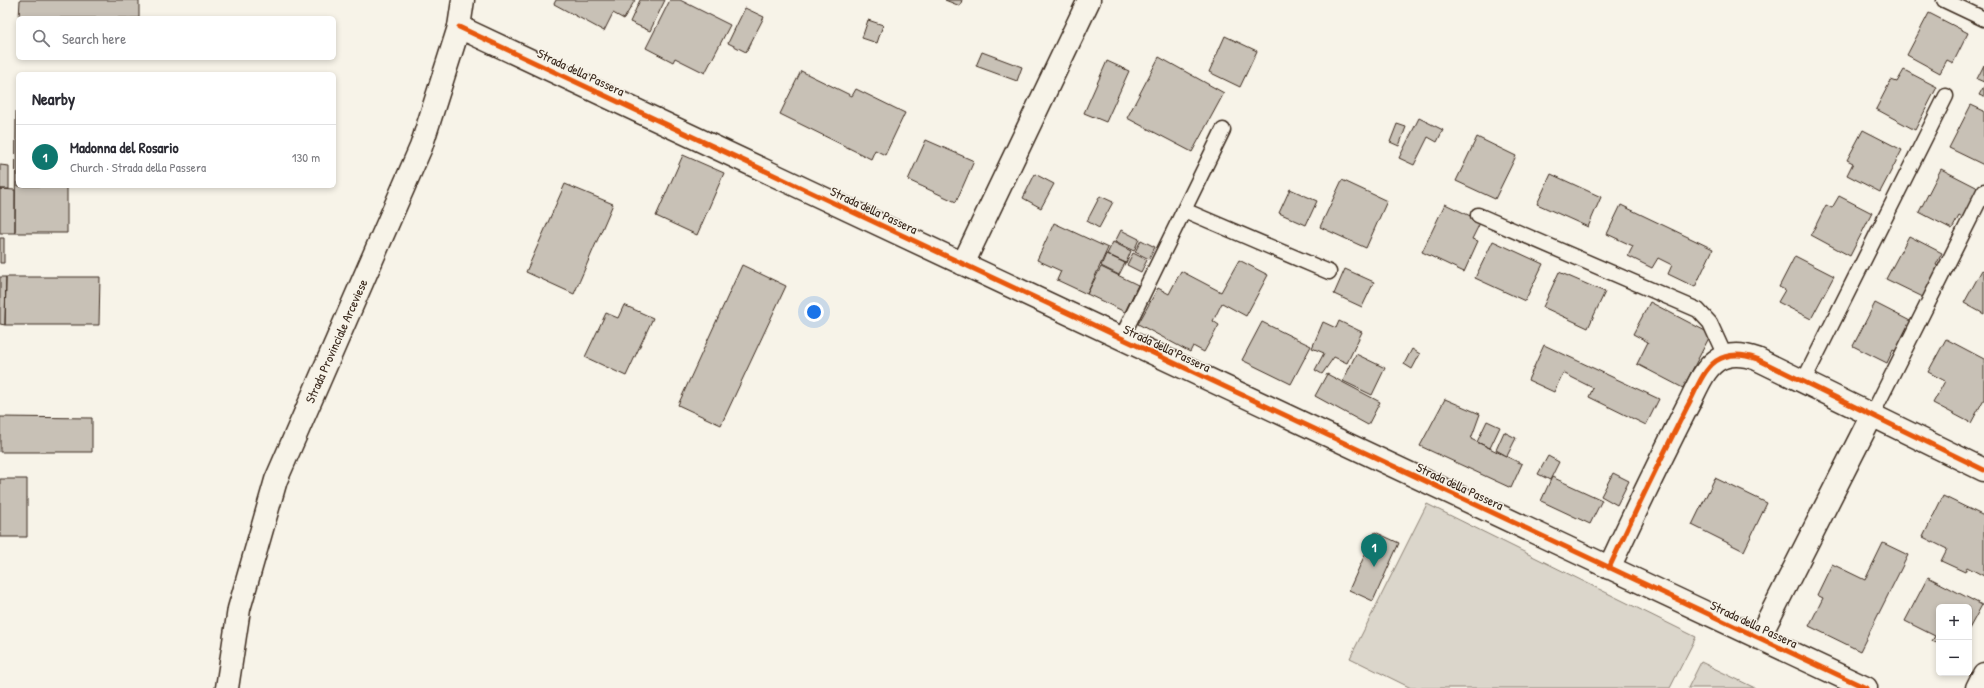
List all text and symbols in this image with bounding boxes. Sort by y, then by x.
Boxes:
search box [16,16,336,60]
icon: search [30,27,52,49]
text: Search here [62,28,126,49]
street label: Strada della Passera [534,44,628,100]
text: Nearby [32,87,75,110]
text: Madonna del Rosario [70,137,179,158]
text: 1 [43,148,47,166]
text: 130 m [292,148,320,166]
text: Church · Strada della Passera [70,158,206,176]
street label: Strada della Passera [827,182,921,238]
street label: Strada Provinciale Arceviese [301,276,371,406]
your location [804,302,824,322]
street label: Strada della Passera [1120,320,1214,376]
street label: Strada della Passera [1413,458,1507,514]
pin: 1 [1361,534,1387,567]
street label: Strada della Passera [1707,596,1801,652]
map controls [1936,604,1972,676]
button: + [1936,604,1972,640]
button: − [1936,640,1972,676]

